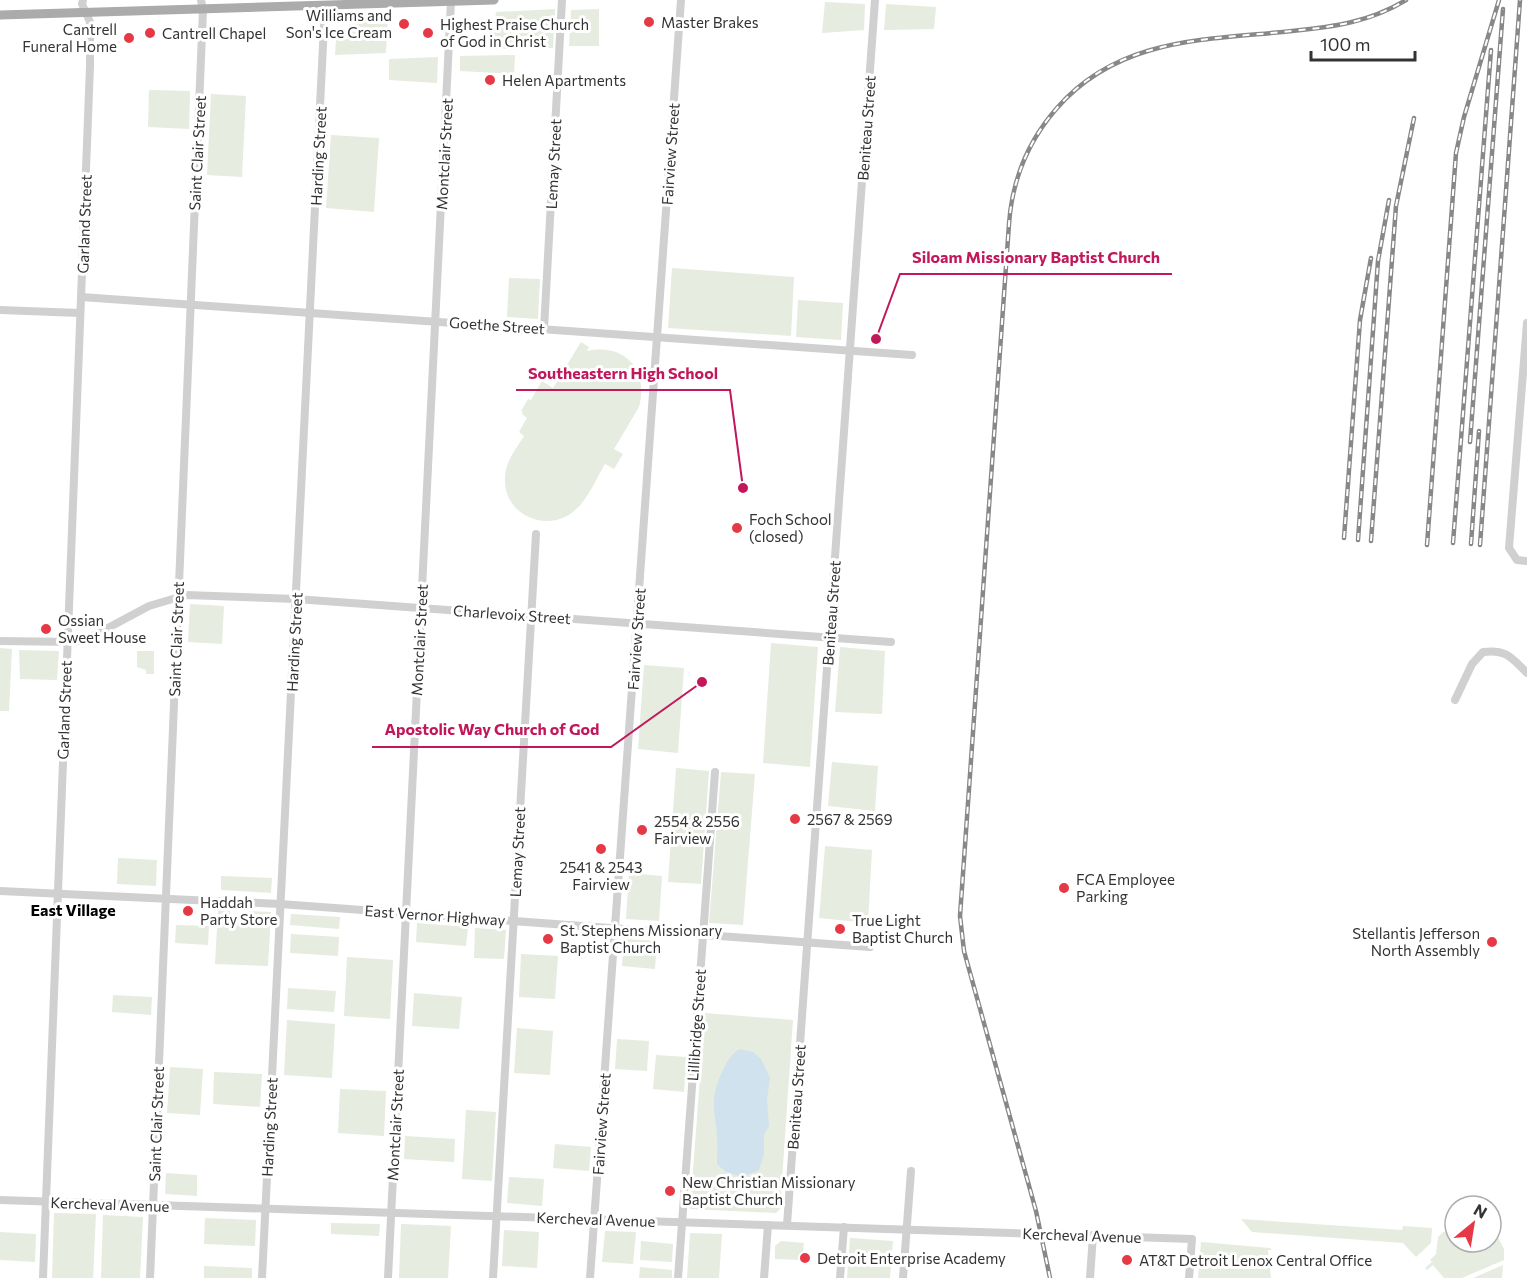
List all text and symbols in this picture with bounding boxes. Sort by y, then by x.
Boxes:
place label: Williams and Son's Ice Cream [286,6,392,41]
place label: Master Brakes [661,13,759,31]
place label: Highest Praise Church of God in Christ [440,15,589,50]
marker: Master Brakes [642,15,656,29]
marker: Williams and Son's Ice Cream [397,17,411,31]
place label: Cantrell Funeral Home [22,20,117,55]
place label: Cantrell Chapel [162,24,266,42]
scale bar [1311,24,1414,62]
marker: Cantrell Chapel [143,26,157,40]
marker: Highest Praise Church of God in Christ [421,26,435,40]
marker: Cantrell Funeral Home [122,31,136,45]
text: 100 m [1320,33,1370,55]
place label: Helen Apartments [502,71,626,89]
marker: Helen Apartments [483,73,497,87]
street label: Beniteau Street [853,75,879,181]
street label: Saint Clair Street [185,95,209,211]
street label: Montclair Street [432,98,456,210]
street label: Fairview Street [657,102,683,206]
street label: Harding Street [306,106,330,206]
street label: Lemay Street [542,118,564,210]
street label: Garland Street [73,174,95,274]
callout: Siloam Missionary Baptist Church [900,240,1172,274]
text: Siloam Missionary Baptist Church [912,247,1160,266]
street label: Goethe Street [449,313,545,337]
callout: Southeastern High School [516,356,730,390]
text: Southeastern High School [528,363,718,382]
place label: Foch School (closed) [749,510,832,545]
marker: Foch School (closed) [730,521,744,535]
street label: Beniteau Street [818,560,844,666]
street label: Saint Clair Street [165,581,187,697]
street label: Montclair Street [407,584,431,696]
street label: Fairview Street [623,587,649,691]
street label: Harding Street [282,592,306,692]
street label: Charlevoix Street [453,601,571,627]
place label: Ossian Sweet House [58,611,146,646]
marker: Ossian Sweet House [39,622,53,636]
street label: Garland Street [53,660,75,760]
callout: Apostolic Way Church of God [372,713,611,747]
text: Apostolic Way Church of God [385,719,599,738]
street label: Lemay Street [506,806,528,898]
place label: 2567 & 2569 [807,810,893,828]
place label: 2554 & 2556 Fairview [654,812,740,847]
marker: 2567 & 2569 [788,812,802,826]
marker: 2554 & 2556 Fairview [635,823,649,837]
marker: 2541 & 2543 Fairview [594,842,608,856]
place label: 2541 & 2543 Fairview [559,858,643,893]
place label: FCA Employee Parking [1076,870,1175,905]
marker: FCA Employee Parking [1057,881,1071,895]
place label: Haddah Party Store [200,893,277,928]
district label: East Village [30,900,116,919]
street label: East Vernor Highway [364,901,506,929]
marker: Haddah Party Store [181,904,195,918]
place label: True Light Baptist Church [852,911,953,946]
place label: St. Stephens Missionary Baptist Church [560,921,723,956]
marker: True Light Baptist Church [833,922,847,936]
place label: Stellantis Jefferson North Assembly [1352,924,1480,959]
marker: St. Stephens Missionary Baptist Church [541,932,555,946]
marker: Stellantis Jefferson North Assembly [1485,935,1499,949]
street label: Lillibridge Street [683,968,709,1082]
street label: Beniteau Street [783,1044,809,1150]
street label: Saint Clair Street [145,1066,167,1182]
street label: Montclair Street [383,1069,407,1181]
street label: Fairview Street [588,1072,614,1176]
street label: Harding Street [257,1077,281,1177]
place label: New Christian Missionary Baptist Church [682,1173,856,1208]
marker: New Christian Missionary Baptist Church [663,1184,677,1198]
street label: Kercheval Avenue [50,1193,170,1215]
north arrow [1443,1194,1503,1254]
text: N [1471,1199,1491,1222]
street label: Kercheval Avenue [536,1208,656,1230]
street label: Kercheval Avenue [1022,1224,1142,1246]
place label: Detroit Enterprise Academy [817,1249,1006,1267]
marker: Detroit Enterprise Academy [798,1251,812,1265]
place label: AT&T Detroit Lenox Central Office [1139,1251,1372,1269]
marker: AT&T Detroit Lenox Central Office [1120,1253,1134,1267]

